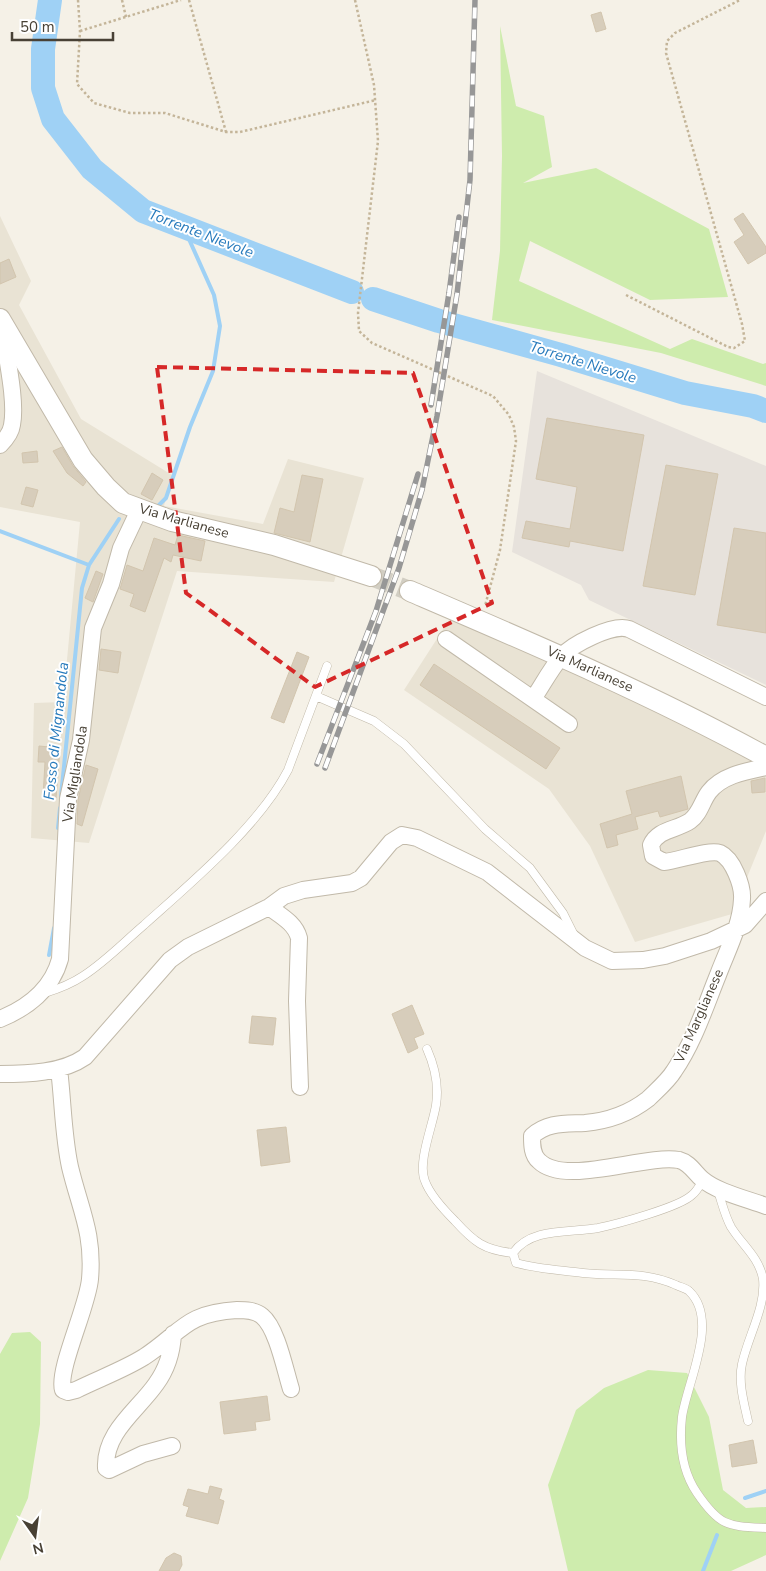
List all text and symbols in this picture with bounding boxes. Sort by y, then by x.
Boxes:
scale bar [12,10,114,42]
text: 50 m [20,17,55,37]
water label: Torrente Nievole [146,204,256,262]
water label: Torrente Nievole [527,336,639,388]
street label: Via Marlianese [136,499,231,543]
street label: Via Marlianese [543,641,636,697]
water label: Fosso di Mignandola [39,661,73,801]
street label: Via Migliandola [58,724,92,825]
street label: Via Marglianese [669,966,728,1067]
north arrow [10,1511,60,1561]
text: N [31,1538,45,1559]

